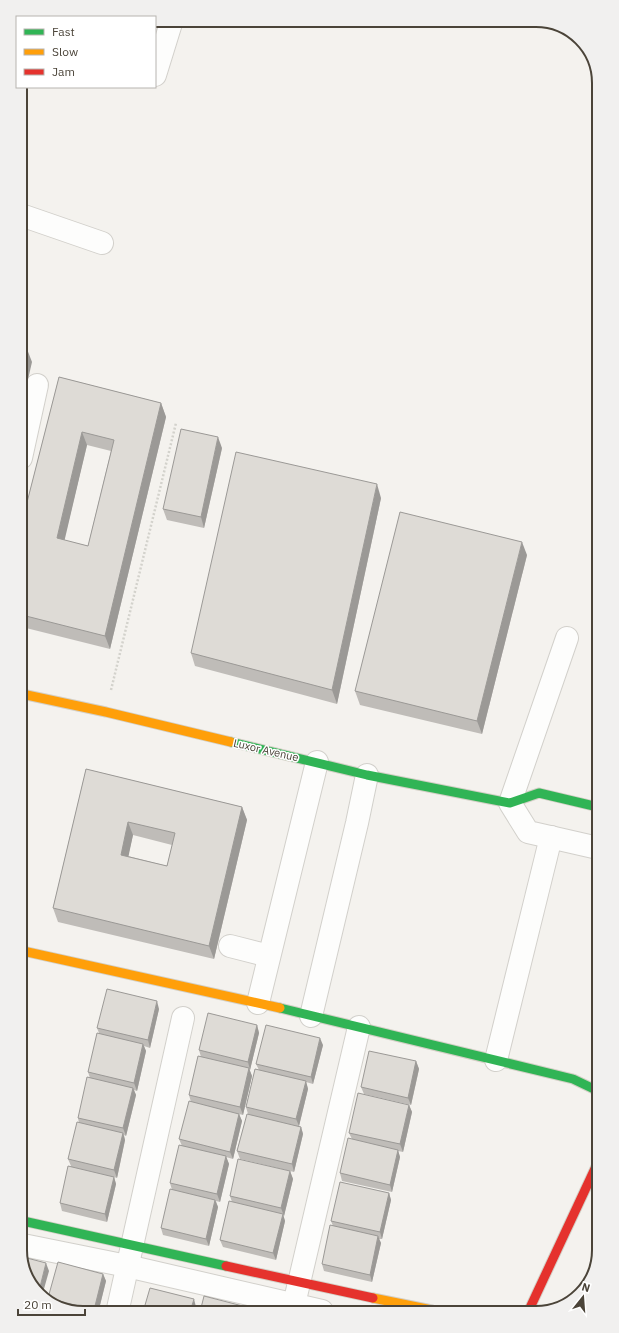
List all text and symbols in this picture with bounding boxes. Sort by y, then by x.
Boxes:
legend [16,16,156,88]
text: Fast [52,24,75,39]
text: Slow [52,44,78,59]
text: Jam [52,64,75,79]
street label: Luxor Avenue [232,736,300,764]
north arrow [563,1277,603,1317]
text: N [580,1280,592,1295]
scale bar [18,1291,85,1317]
text: 20 m [24,1297,52,1312]

